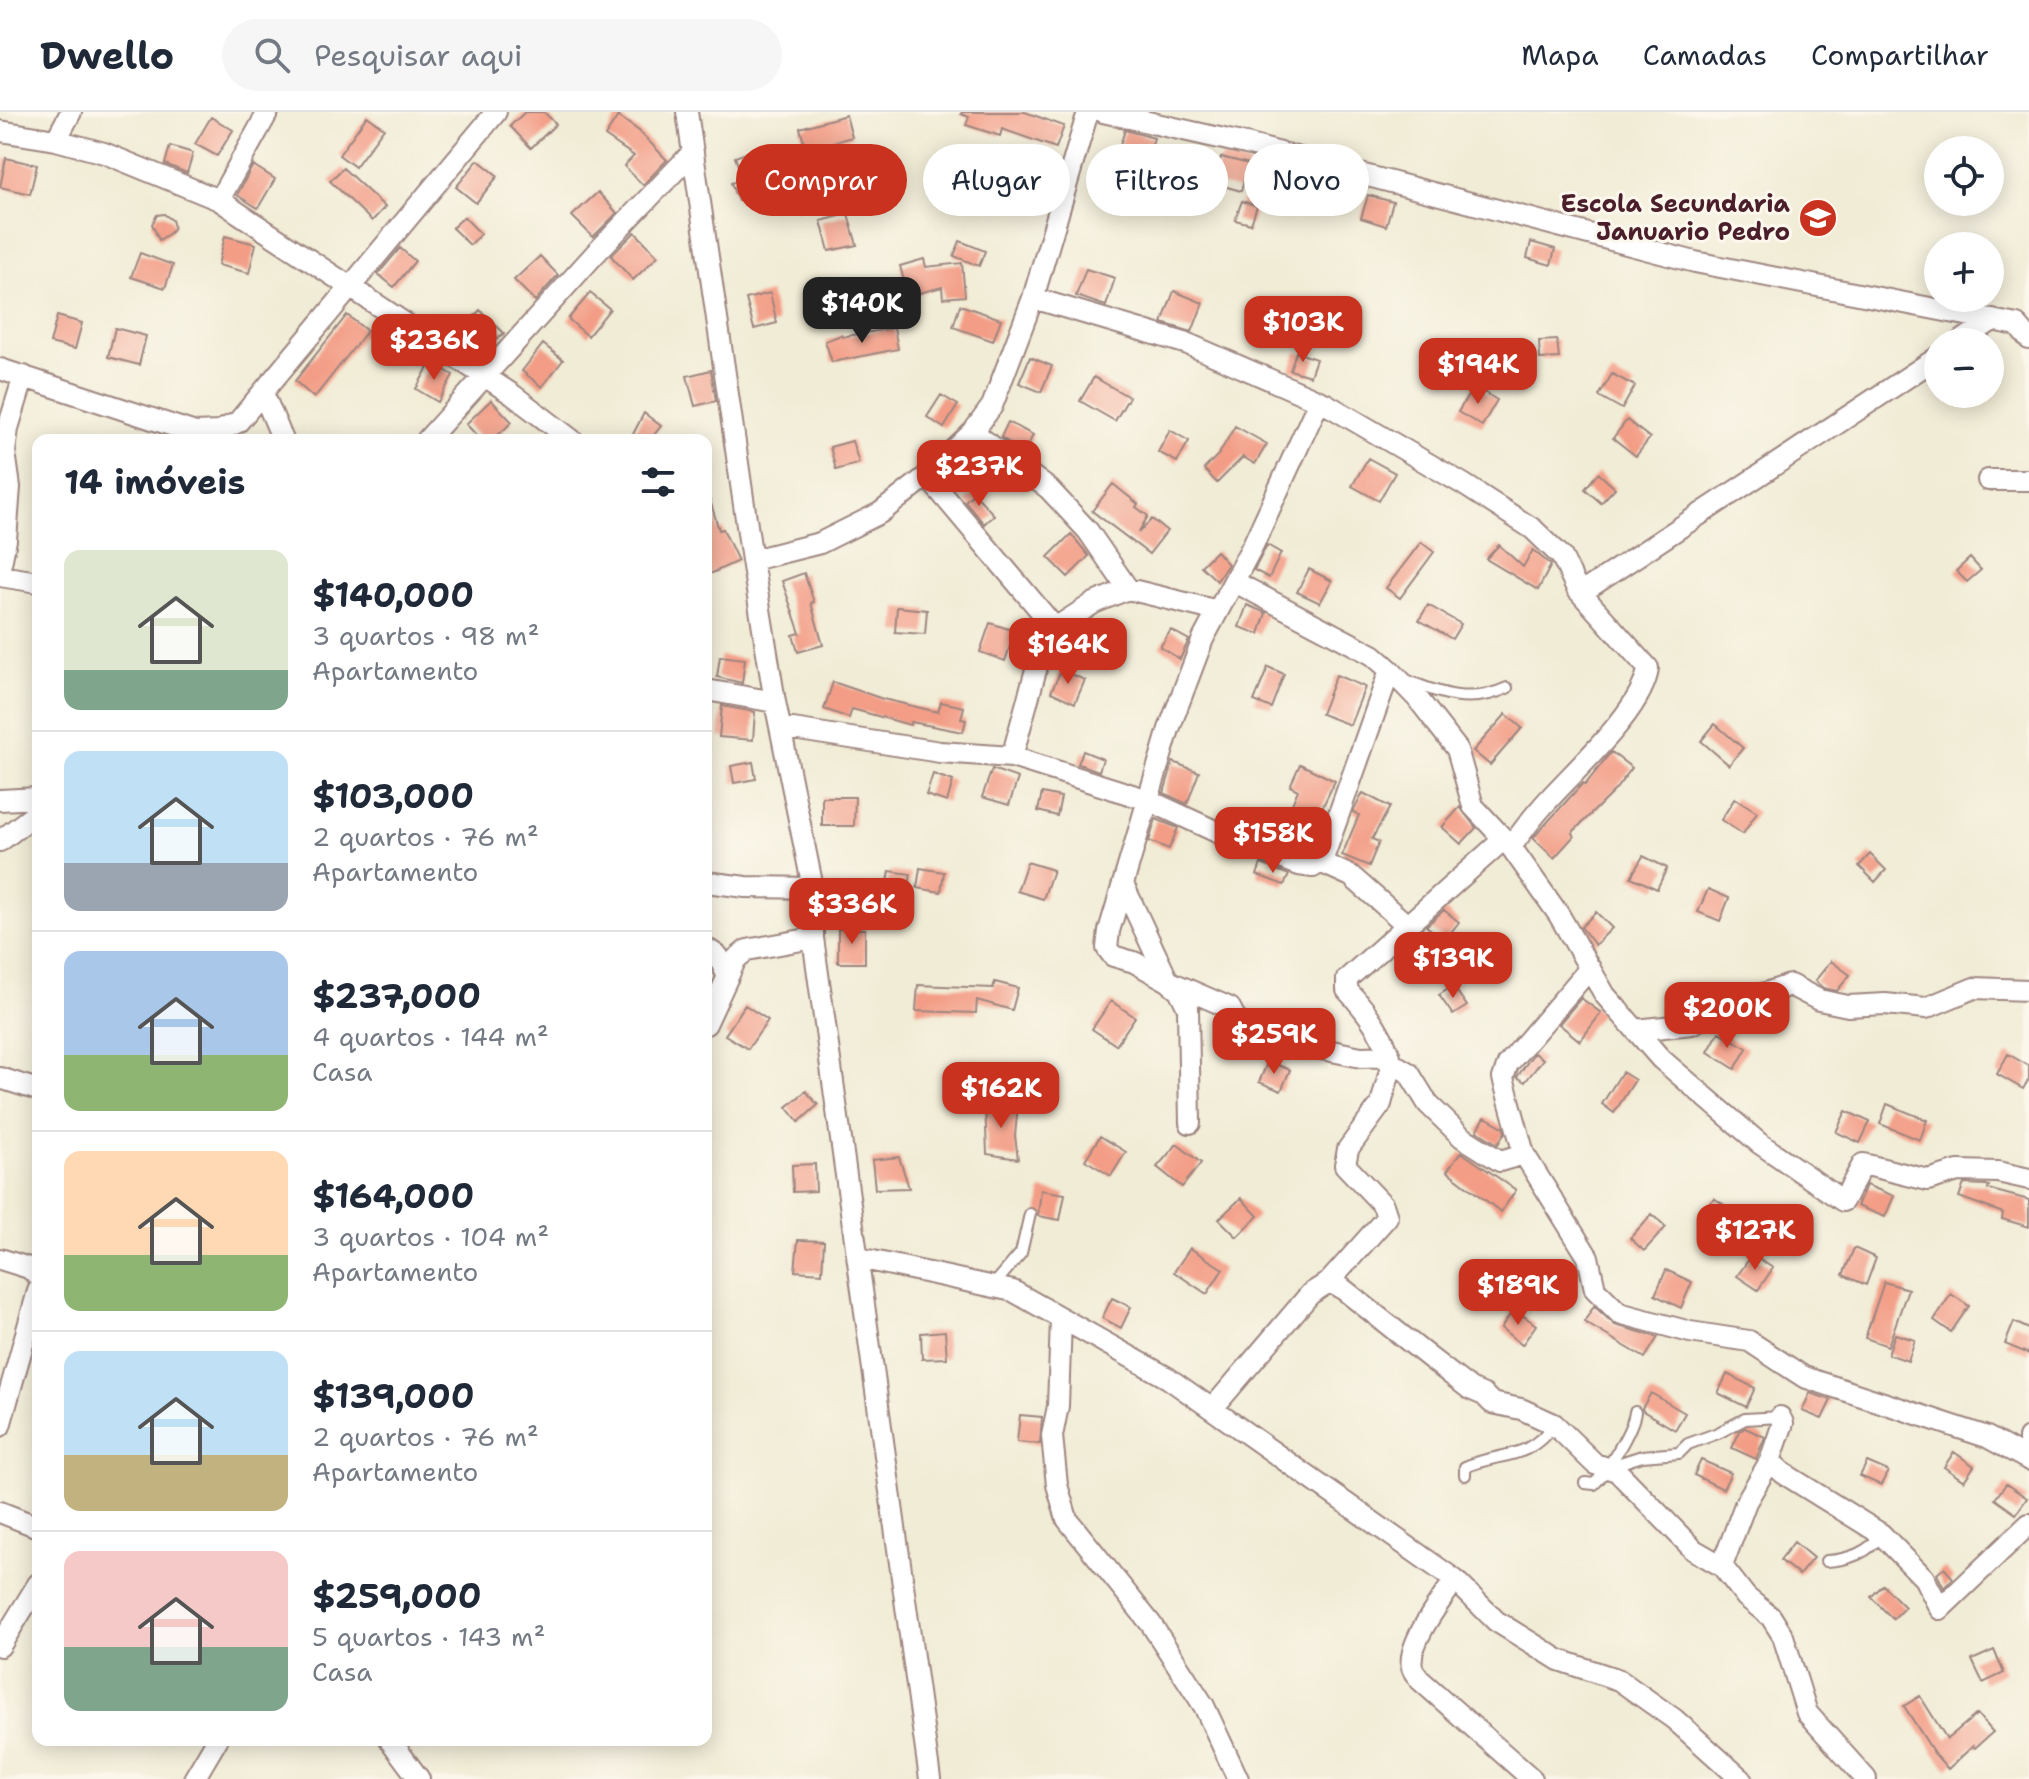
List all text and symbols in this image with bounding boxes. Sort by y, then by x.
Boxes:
search box [222,19,782,91]
text: Dwello [40,30,174,81]
icon: search [250,33,294,77]
text: Pesquisar aqui [314,35,523,76]
text: Mapa [1521,36,1599,74]
text: Camadas [1643,36,1767,74]
text: Compartilhar [1811,36,1989,74]
map controls [1924,136,2004,408]
button: locate [1924,136,2004,216]
chip: Comprar [736,144,907,216]
chip: Alugar [923,144,1070,216]
chip: Filtros [1086,144,1228,216]
chip: Novo [1244,144,1369,216]
place label: Escola Secundaria Januario Pedro [1561,188,1791,248]
school or university icon: Escola Secundaria Januario Pedro [1797,197,1839,239]
button: + [1924,232,2004,312]
pin: $140K [806,277,918,345]
text: $140K [821,285,903,320]
pin: $103K [1247,296,1359,364]
text: $103K [1262,304,1344,339]
pin: $236K [378,314,490,382]
text: $236K [389,322,479,357]
button: − [1924,328,2004,408]
pin: $194K [1422,338,1534,406]
text: $194K [1437,346,1519,381]
pin: $237K [923,440,1035,508]
text: $237K [935,448,1023,483]
text: 14 imóveis [64,459,245,505]
icon: filters [636,460,680,504]
text: $140,000 [312,572,474,618]
icon: home [128,582,224,678]
text: 3 quartos · 98 m² [312,618,539,653]
pin: $164K [1012,618,1124,686]
text: $164K [1027,626,1109,661]
text: Apartamento [312,653,478,688]
text: $103,000 [312,773,474,819]
icon: home [128,783,224,879]
pin: $158K [1217,807,1329,875]
text: $158K [1233,815,1313,850]
text: 2 quartos · 76 m² [312,819,539,854]
text: Apartamento [312,854,478,889]
pin: $336K [796,878,908,946]
text: $336K [807,886,897,921]
pin: $139K [1397,932,1509,1000]
text: $139K [1412,940,1494,975]
text: $237,000 [312,973,481,1019]
pin: $200K [1671,982,1783,1050]
icon: home [128,983,224,1079]
text: $200K [1682,990,1772,1025]
pin: $259K [1218,1008,1330,1076]
text: $259K [1231,1016,1317,1051]
text: 4 quartos · 144 m² [312,1019,549,1054]
text: Casa [312,1054,372,1089]
pin: $162K [945,1062,1057,1130]
text: $162K [960,1070,1042,1105]
text: $164,000 [312,1173,474,1219]
icon: home [128,1183,224,1279]
pin: $127K [1699,1204,1811,1272]
text: $127K [1715,1212,1795,1247]
text: 3 quartos · 104 m² [312,1219,549,1254]
text: Apartamento [312,1254,478,1289]
pin: $189K [1462,1259,1574,1327]
text: $189K [1477,1267,1559,1302]
text: $139,000 [312,1373,475,1419]
icon: home [128,1383,224,1479]
text: 2 quartos · 76 m² [312,1419,539,1454]
text: Apartamento [312,1454,478,1489]
text: $259,000 [312,1573,481,1619]
icon: home [128,1583,224,1679]
text: 5 quartos · 143 m² [312,1619,545,1654]
text: Casa [312,1654,372,1689]

